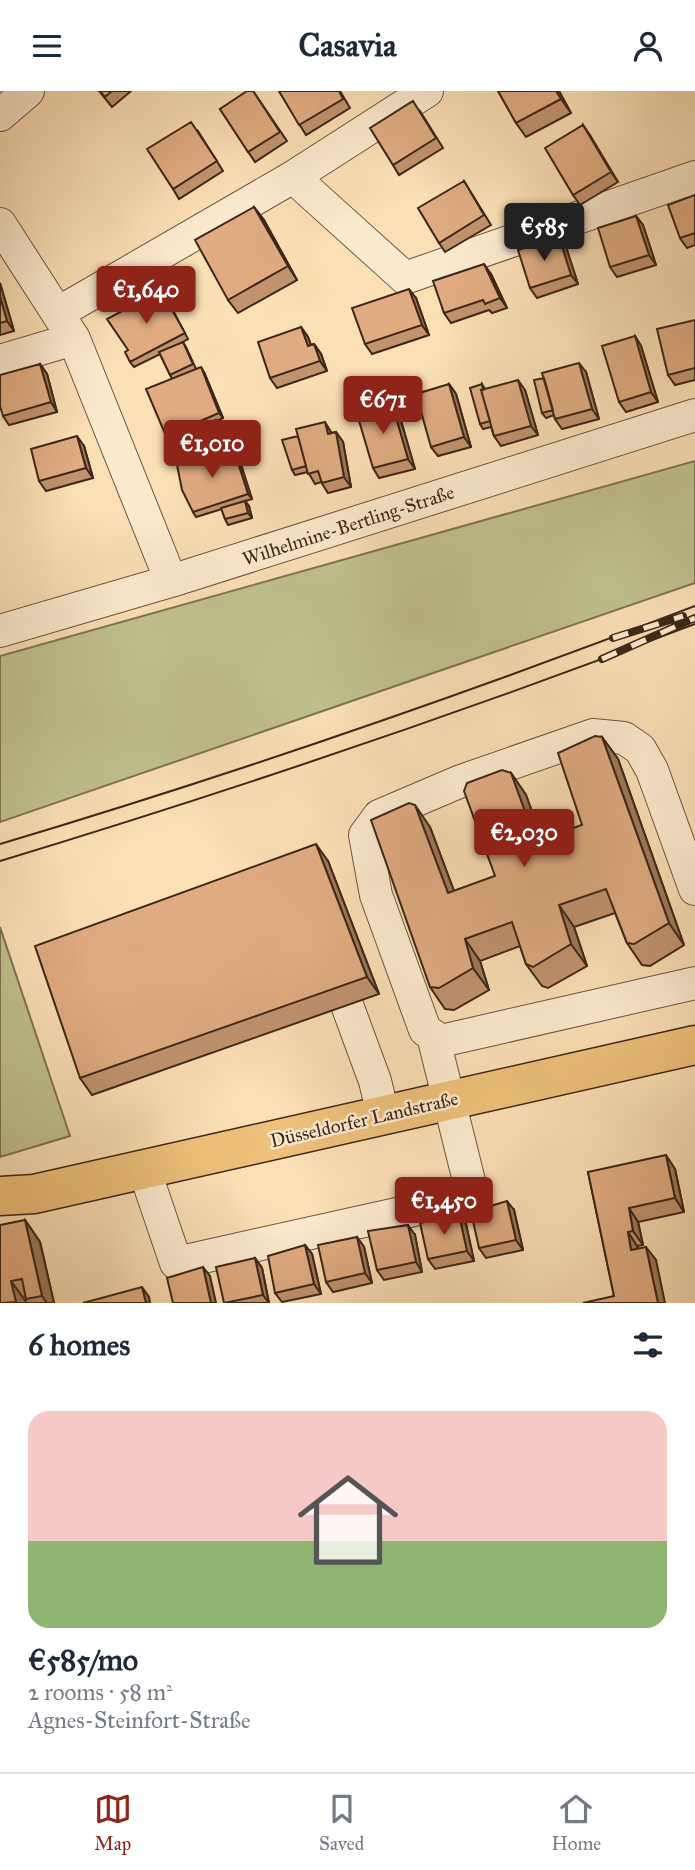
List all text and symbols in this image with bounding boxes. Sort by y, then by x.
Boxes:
text: Casavia [298,26,397,65]
icon: menu [28,27,66,65]
icon: person [629,27,667,65]
pin: €585 [503,204,585,263]
text: €585 [520,212,568,240]
pin: €1,640 [89,267,203,326]
text: €1,640 [113,275,179,303]
pin: €671 [342,377,424,436]
text: €671 [359,385,407,413]
pin: €1,010 [155,421,269,480]
text: €1,010 [180,429,244,457]
street label: Wilhelmine-Bertling-Straße [239,480,457,572]
pin: €2,030 [467,809,581,869]
text: €2,030 [490,818,558,846]
street label: Düsseldorfer Landstraße [268,1087,460,1152]
pin: €1,450 [387,1177,501,1237]
text: €1,450 [411,1186,477,1214]
icon: filters [629,1326,667,1364]
text: 6 homes [28,1327,130,1363]
icon: home [285,1457,411,1583]
text: €585/mo [28,1642,138,1678]
text: 2 rooms · 58 m² [28,1678,173,1706]
text: Agnes-Steinfort-Straße [28,1706,250,1734]
tab: Map [94,1790,132,1855]
tab: Saved [319,1790,364,1855]
tab: Home [552,1790,601,1855]

